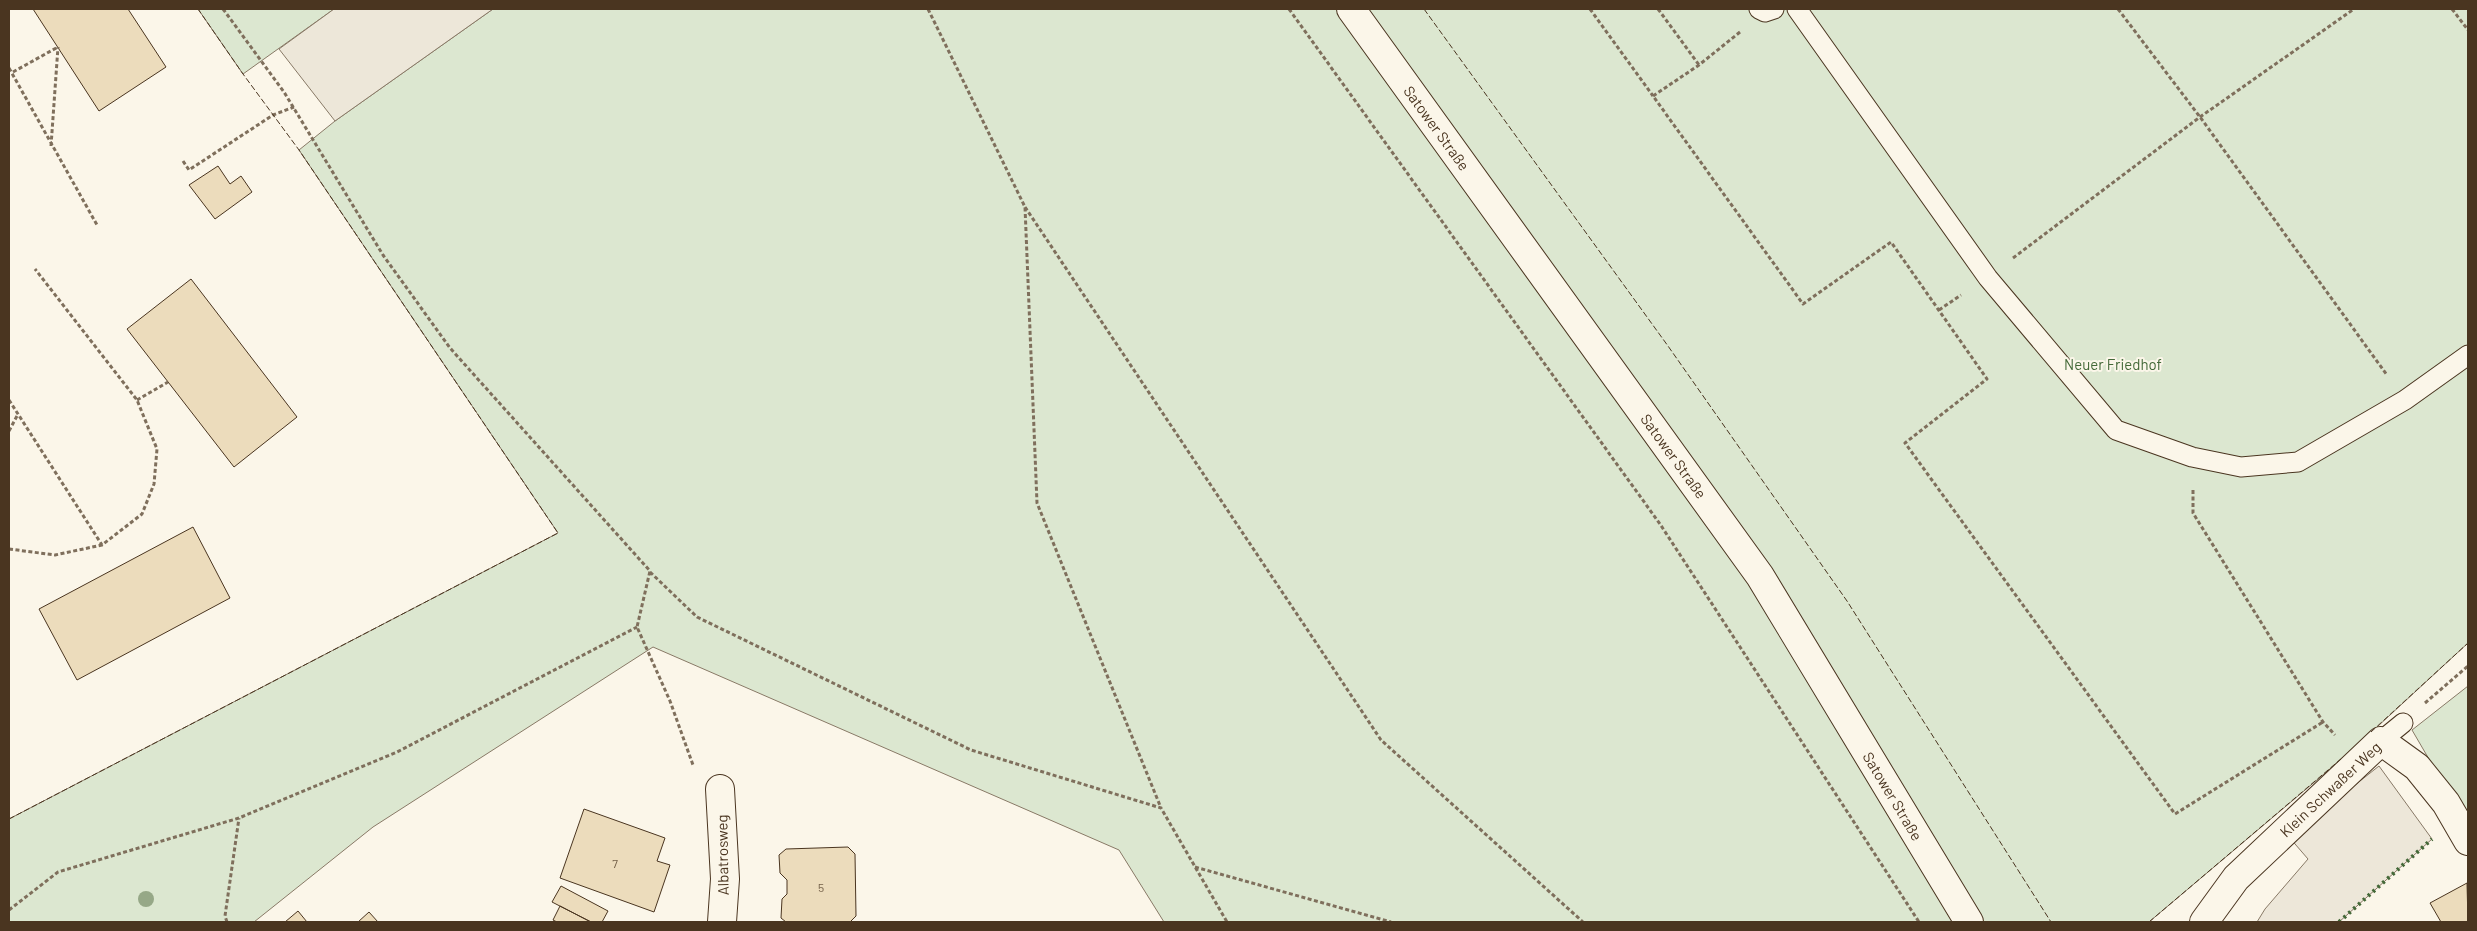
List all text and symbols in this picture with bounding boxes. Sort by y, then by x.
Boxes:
street label: Satower Straße [1400,82,1474,174]
park label: Neuer Friedhof [2064,355,2162,373]
street label: Satower Straße [1637,410,1711,502]
street label: Klein Schwaßer Weg [2276,738,2384,840]
street label: Satower Straße [1859,748,1927,844]
street label: Albatrosweg [712,814,732,896]
house number: 7 [612,856,618,870]
house number: 5 [818,880,824,894]

